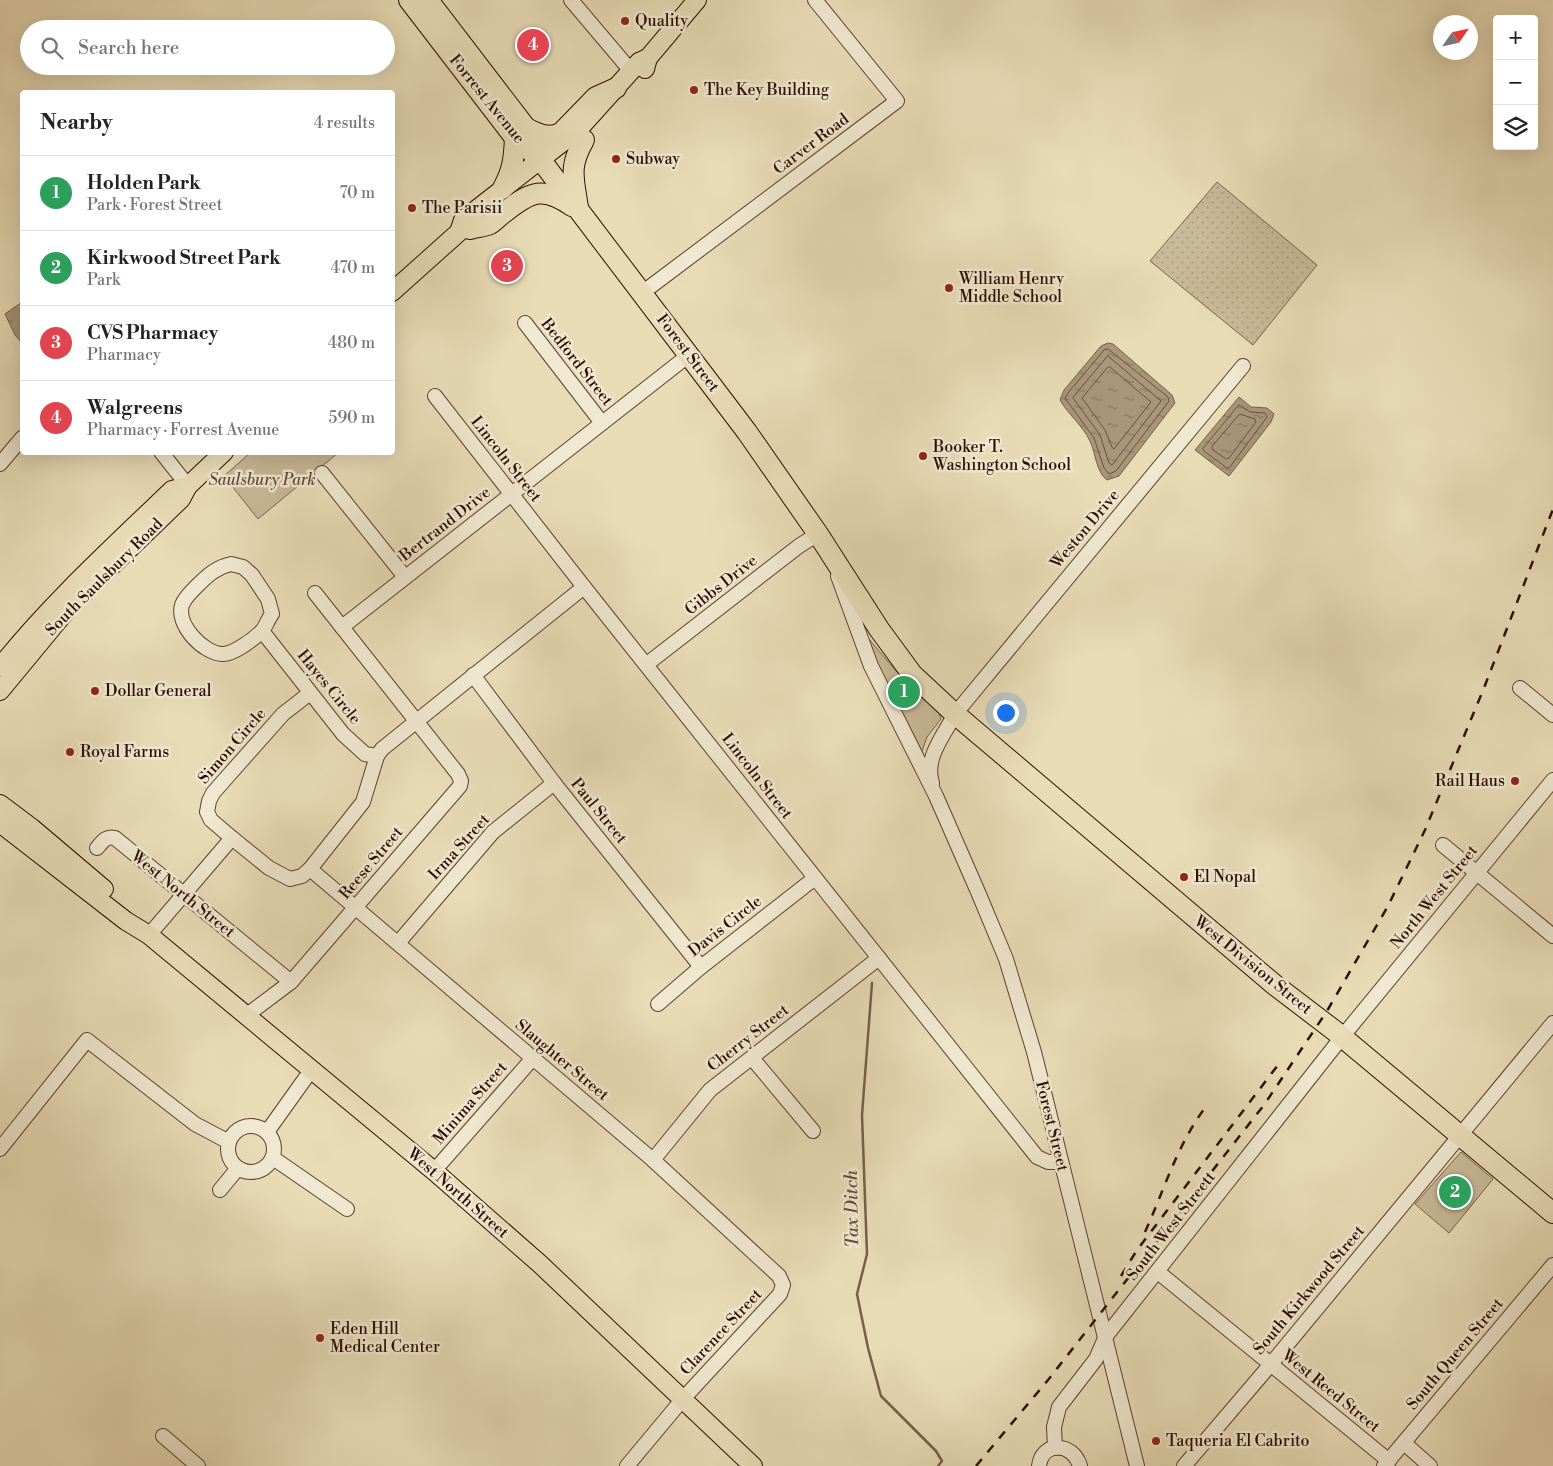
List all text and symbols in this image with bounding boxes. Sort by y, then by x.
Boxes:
place label: Quality [635,11,688,31]
marker: Quality [619,15,631,27]
north arrow [1433,15,1478,60]
map controls [1493,15,1538,150]
button: + [1493,15,1538,60]
search box [20,20,395,75]
pin: 4 [517,26,549,64]
icon: search [38,34,66,62]
text: Search here [78,36,179,60]
street label: Forrest Avenue [445,50,529,148]
button: − [1493,60,1538,105]
place label: The Key Building [704,80,830,100]
marker: The Key Building [688,84,700,96]
button: layers [1493,105,1538,150]
street label: Carver Road [769,109,853,179]
text: Nearby [40,110,113,136]
text: 4 results [314,113,375,133]
place label: Subway [626,149,680,169]
marker: Subway [610,153,622,165]
text: Holden Park [87,171,201,195]
text: 1 [52,183,60,203]
text: 70 m [339,183,375,203]
text: Park · Forest Street [87,195,222,215]
place label: The Parisii [422,198,502,218]
marker: The Parisii [406,202,418,214]
text: Kirkwood Street Park [87,246,281,270]
pin: 3 [491,247,523,285]
text: 2 [51,258,61,278]
text: 470 m [331,258,375,278]
place label: William Henry Middle School [958,269,1064,307]
text: Park [87,270,120,290]
marker: William Henry Middle School [943,282,955,294]
street label: Forest Street [652,310,724,396]
street label: Bedford Street [536,313,618,410]
text: CVS Pharmacy [87,321,218,345]
text: 3 [51,333,61,353]
text: 480 m [328,333,375,353]
text: Pharmacy [87,345,161,365]
text: Walgreens [87,396,183,420]
text: 4 [51,408,61,428]
text: 590 m [329,408,375,428]
street label: Lincoln Street [466,412,546,506]
text: Pharmacy · Forrest Avenue [87,420,279,440]
place label: Booker T. Washington School [932,437,1071,475]
marker: Booker T. Washington School [917,450,929,462]
park label: Saulsbury Park [208,470,316,490]
street label: Bertrand Drive [395,482,494,566]
street label: Weston Drive [1046,486,1124,573]
street label: South Saulsbury Road [41,514,167,640]
street label: Gibbs Drive [681,551,761,619]
street label: Hayes Circle [293,646,365,728]
pin: 1 [888,673,920,711]
place label: Dollar General [105,681,212,701]
marker: Dollar General [89,685,101,697]
your location [993,700,1019,726]
street label: Simon Circle [194,704,270,788]
street label: Lincoln Street [717,729,797,823]
place label: Royal Farms [80,742,169,762]
marker: Royal Farms [64,746,76,758]
place label: Rail Haus [1435,771,1505,791]
street label: Paul Street [566,774,632,848]
marker: Rail Haus [1509,775,1521,787]
street label: Irma Street [424,810,494,884]
street label: Reese Street [335,822,407,903]
street label: North West Street [1386,841,1482,953]
street label: West North Street [126,845,239,942]
place label: El Nopal [1194,867,1256,887]
marker: El Nopal [1178,871,1190,883]
street label: Davis Circle [684,891,766,961]
street label: West Division Street [1189,911,1316,1019]
street label: Cherry Street [703,1000,793,1076]
street label: Slaughter Street [511,1015,613,1105]
street label: Minima Street [429,1057,512,1148]
street label: Forest Street [1031,1079,1073,1174]
street label: West North Street [402,1143,513,1243]
street label: South West Streett [1122,1167,1220,1284]
water label: Tax Ditch [840,1169,864,1248]
pin: 2 [1439,1173,1471,1211]
street label: South Kirkwood Street [1249,1221,1369,1359]
street label: Clarence Street [676,1284,766,1379]
street label: South Queen Street [1402,1294,1508,1414]
place label: Eden Hill Medical Center [330,1319,440,1357]
marker: Eden Hill Medical Center [314,1332,326,1344]
street label: West Reed Street [1277,1345,1384,1437]
place label: Taqueria El Cabrito [1166,1431,1310,1451]
marker: Taqueria El Cabrito [1150,1435,1162,1447]

